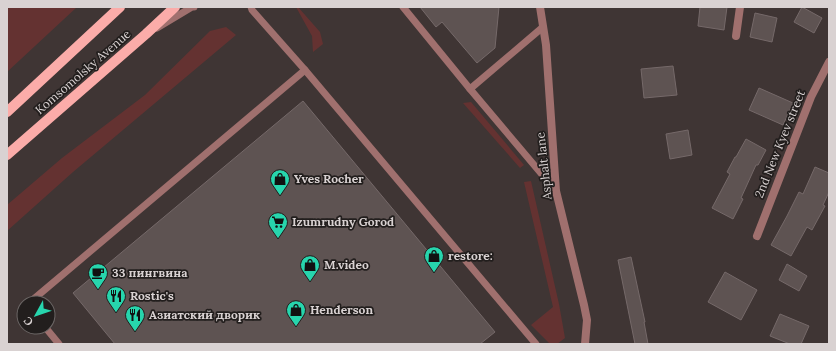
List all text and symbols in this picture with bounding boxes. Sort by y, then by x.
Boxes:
street label: Komsomolsky Avenue [32,26,134,117]
street label: 2nd New Kyev street [751,87,808,200]
street label: Asphalt lane [532,131,555,202]
shop icon: Yves Rocher [269,168,291,196]
place label: Yves Rocher [294,171,364,186]
supermarket icon: Izumrudny Gorod [267,211,289,239]
place label: Izumrudny Gorod [292,214,394,229]
shop icon: restore: [423,245,445,273]
place label: restore: [448,248,493,263]
shop icon: M.video [299,254,321,282]
place label: M.video [324,257,369,272]
cafe icon: 33 пингвина [87,262,109,290]
place label: 33 пингвина [112,265,188,280]
restaurant icon: Rostic's [105,285,127,313]
place label: Rostic's [130,288,174,303]
north arrow [16,295,56,335]
shop icon: Henderson [285,299,307,327]
place label: Henderson [310,302,373,317]
restaurant icon: Азиатский дворик [124,304,146,332]
place label: Азиатский дворик [149,307,260,322]
text: С [20,314,36,329]

